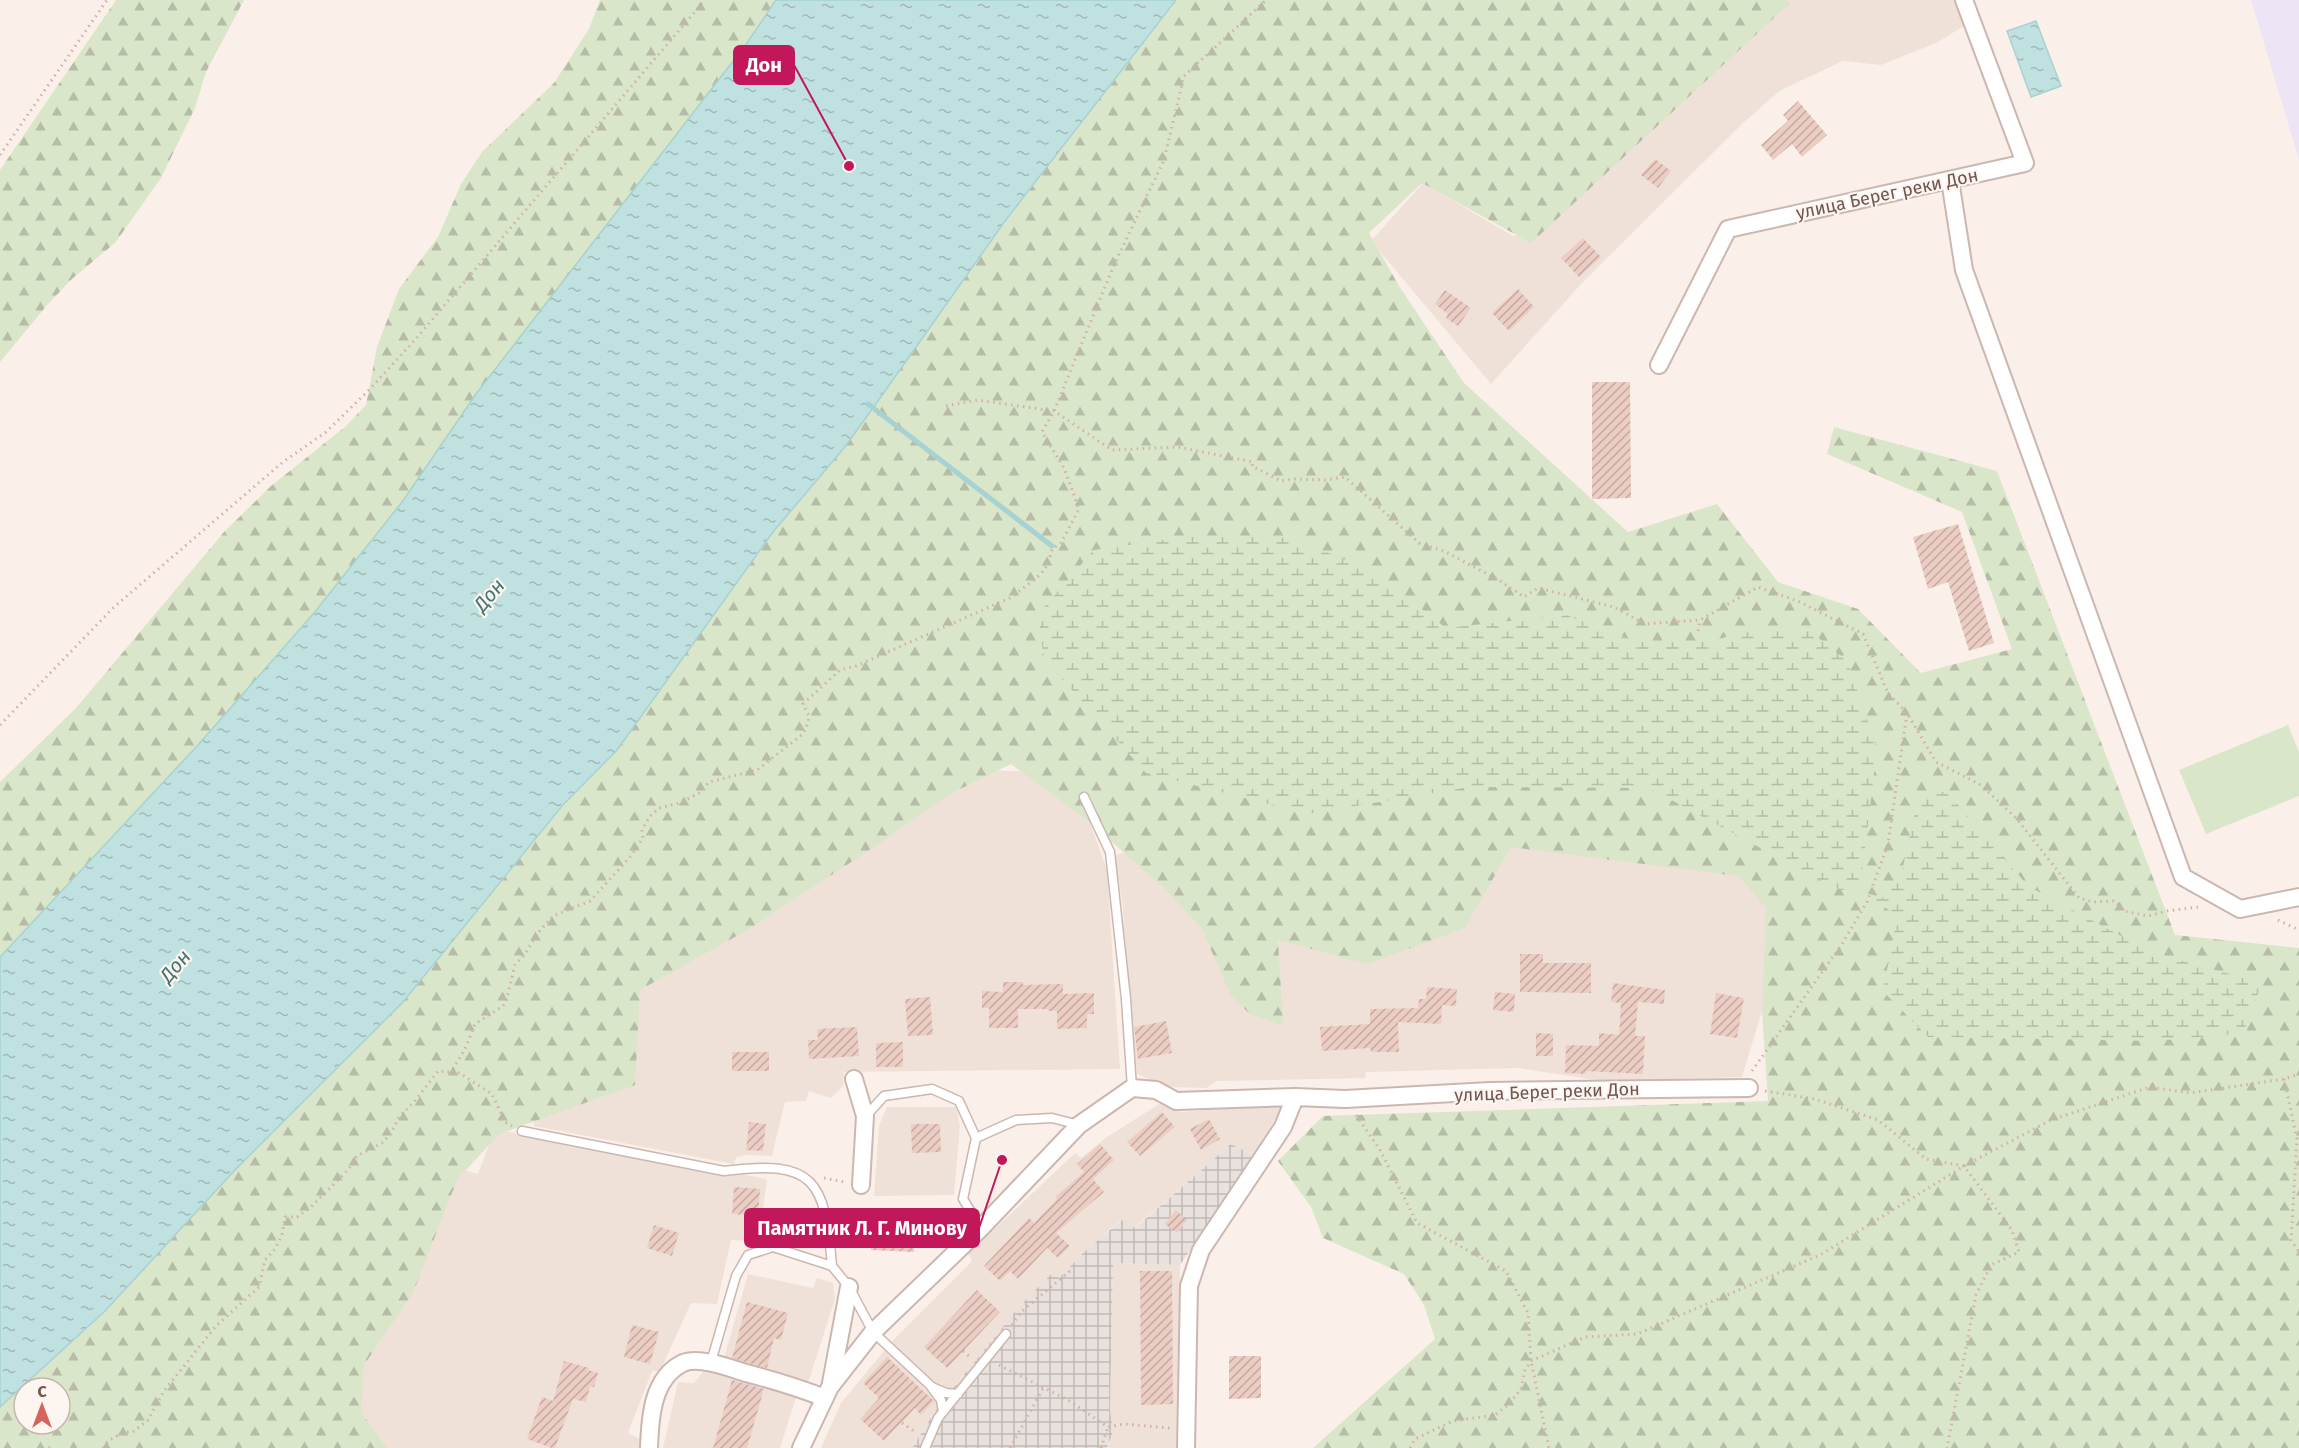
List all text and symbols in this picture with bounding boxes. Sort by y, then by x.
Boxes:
callout: Дон [734,46,794,84]
text: Дон [745,53,782,77]
street label: улица Берег реки Дон [1794,164,1980,224]
water label: Дон [467,574,510,618]
water label: Дон [153,945,196,989]
street label: улица Берег реки Дон [1454,1078,1640,1106]
callout: Памятник Л. Г. Минову [745,1209,979,1247]
text: Памятник Л. Г. Минову [757,1216,967,1240]
north arrow [12,1376,72,1436]
text: С [37,1382,47,1401]

